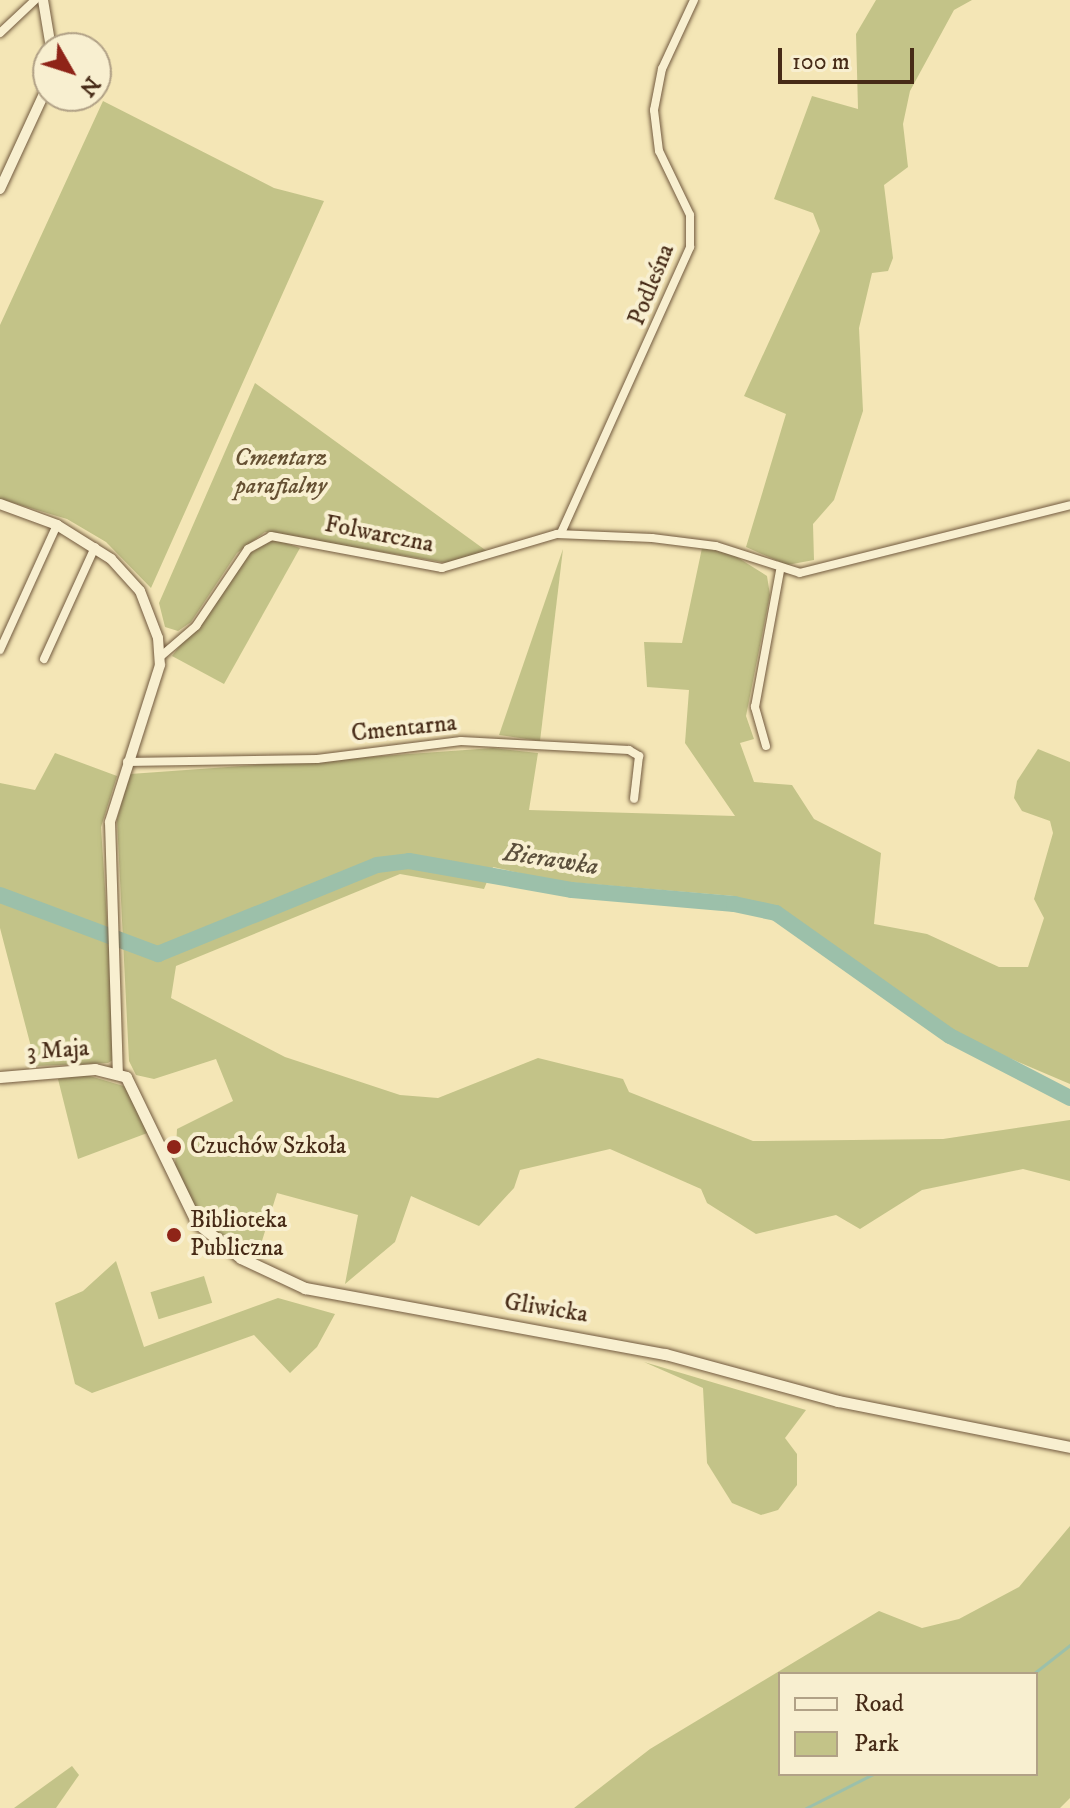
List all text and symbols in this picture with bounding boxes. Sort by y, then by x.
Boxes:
north arrow [32,32,112,112]
scale bar [782,32,918,82]
text: 100 m [792,47,850,77]
text: N [73,71,106,102]
street label: Podleśna [623,240,681,330]
park label: Cmentarz parafialny [234,445,328,501]
street label: Folwarczna [322,510,436,560]
street label: Cmentarna [350,709,458,749]
water label: Bierawka [501,837,601,883]
street label: 3 Maja [26,1034,90,1068]
place label: Czuchów Szkoła [190,1133,346,1161]
marker: Czuchów Szkoła [165,1138,183,1156]
place label: Biblioteka Publiczna [190,1207,287,1263]
marker: Biblioteka Publiczna [165,1226,183,1244]
street label: Gliwicka [502,1288,590,1330]
legend [778,1672,1038,1776]
text: Road [854,1689,904,1719]
text: Park [854,1729,899,1759]

